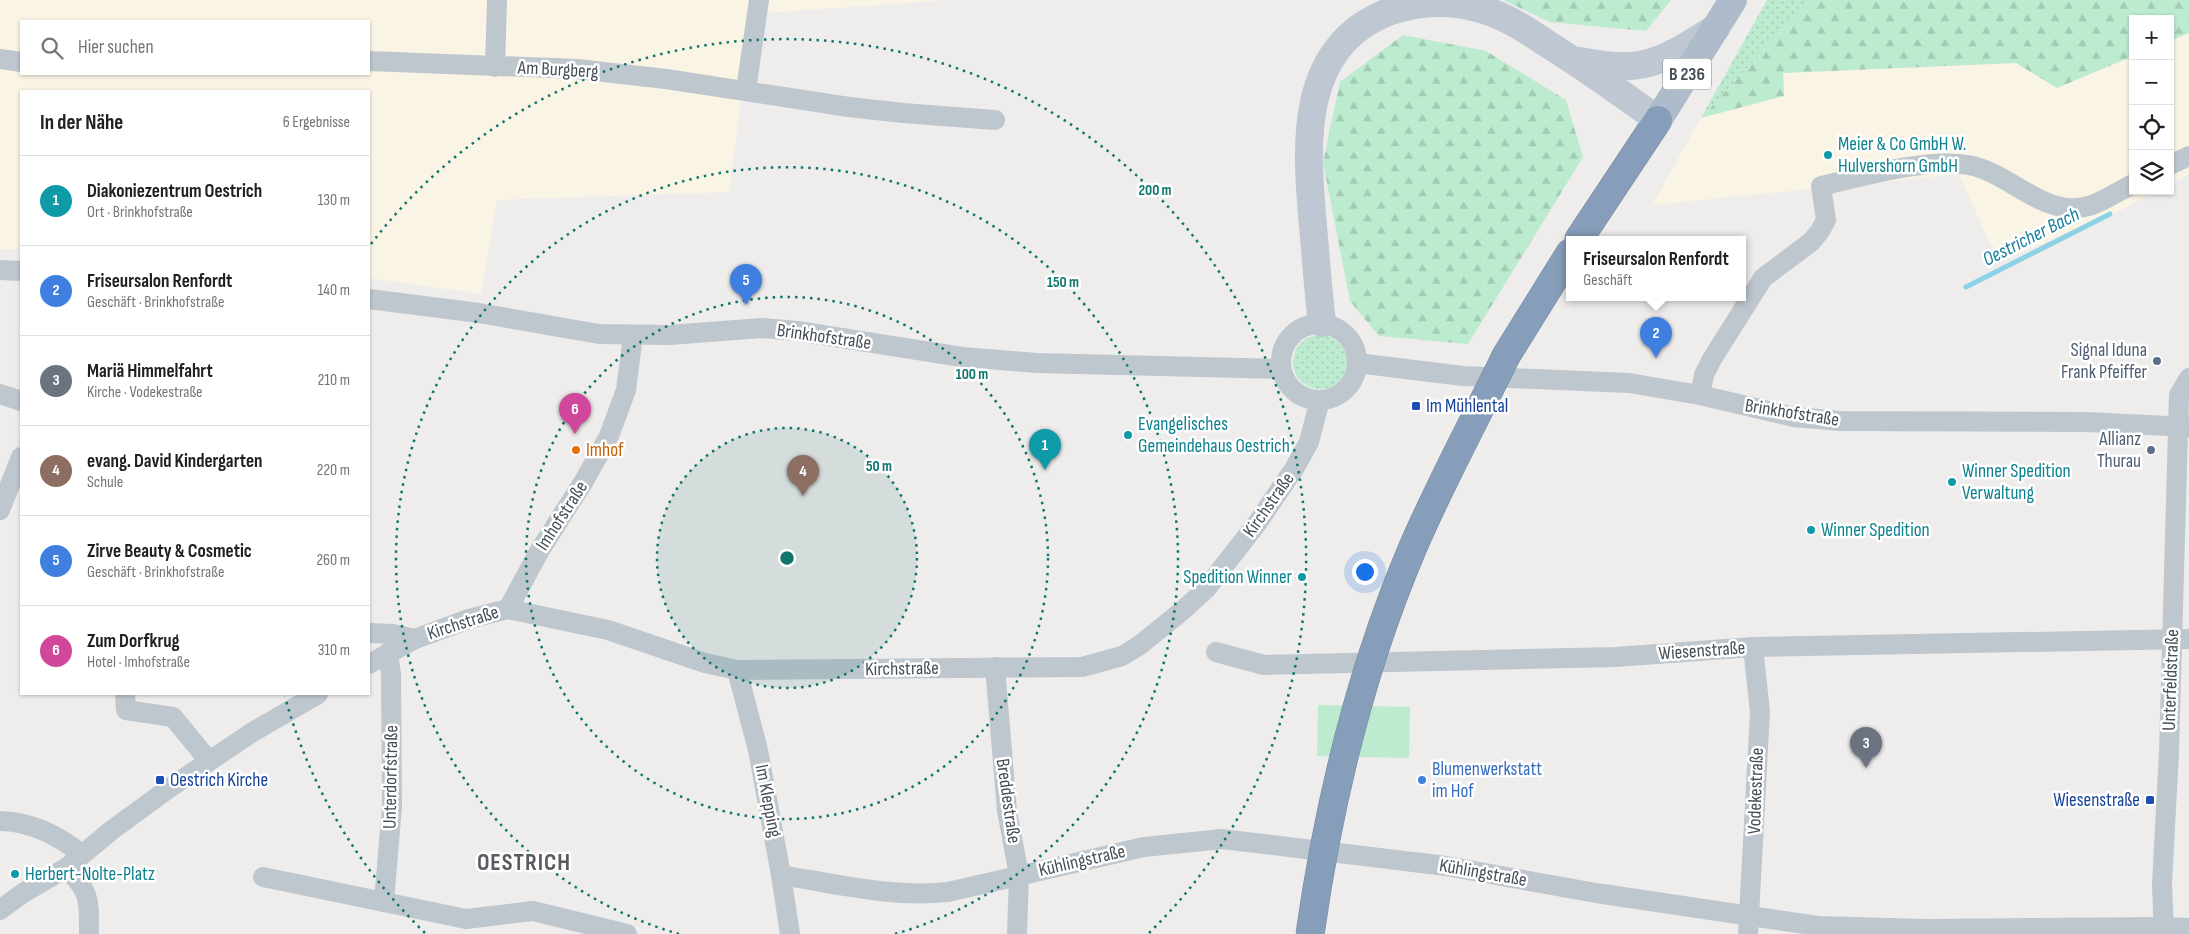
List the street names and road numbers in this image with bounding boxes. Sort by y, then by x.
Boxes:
street label: Am Burgberg [516,56,599,84]
road number: B 236 [1663,59,1711,90]
street label: Brinkhofstraße [775,319,873,355]
street label: Brinkhofstraße [1743,394,1841,432]
street label: Kirchstraße [1238,468,1300,542]
street label: Imhofstraße [531,477,593,555]
street label: Kirchstraße [424,601,502,645]
street label: Unterfeldstraße [2158,629,2184,731]
street label: Wiesenstraße [1658,636,1746,666]
street label: Kirchstraße [865,657,939,681]
street label: Unterdorfstraße [379,725,403,829]
street label: Vodekestraße [1743,747,1769,835]
street label: Breddestraße [991,757,1025,845]
street label: Im Klepping [750,763,786,840]
street label: Kühlingstraße [1036,840,1128,882]
street label: Kühlingstraße [1438,854,1528,892]

